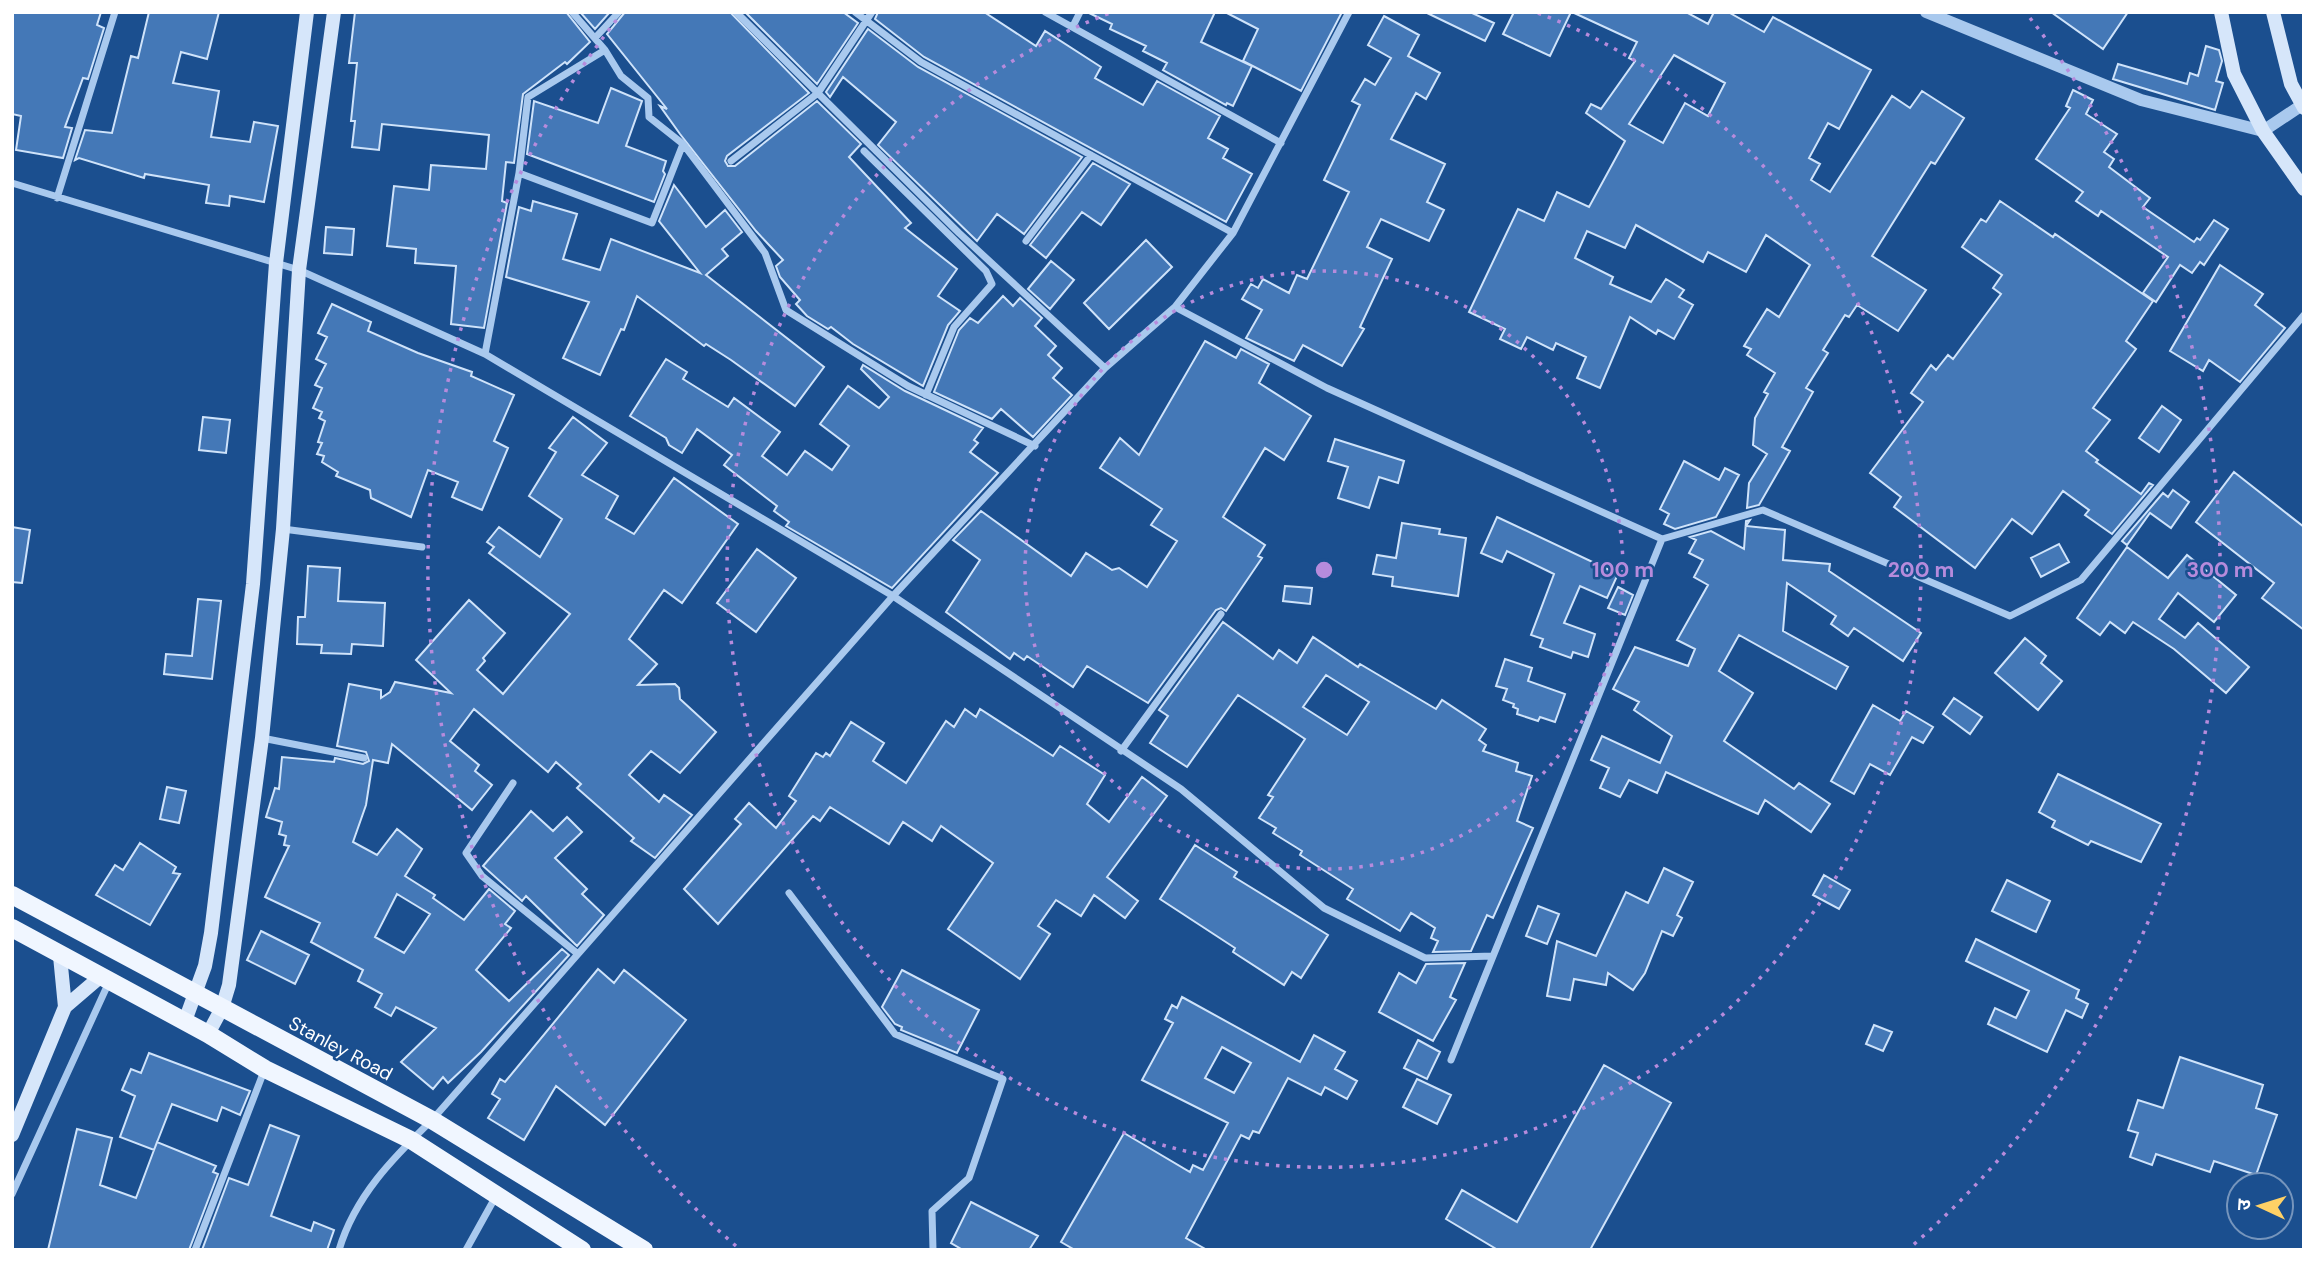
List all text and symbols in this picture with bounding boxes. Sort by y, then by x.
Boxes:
text: 100 m [1592,556,1654,584]
text: 200 m [1888,556,1954,584]
text: 300 m [2187,556,2253,584]
centre of rings [1312,558,1336,582]
street label: Stanley Road [284,1011,397,1086]
north arrow [2225,1171,2295,1241]
text: उ [2231,1198,2256,1211]

